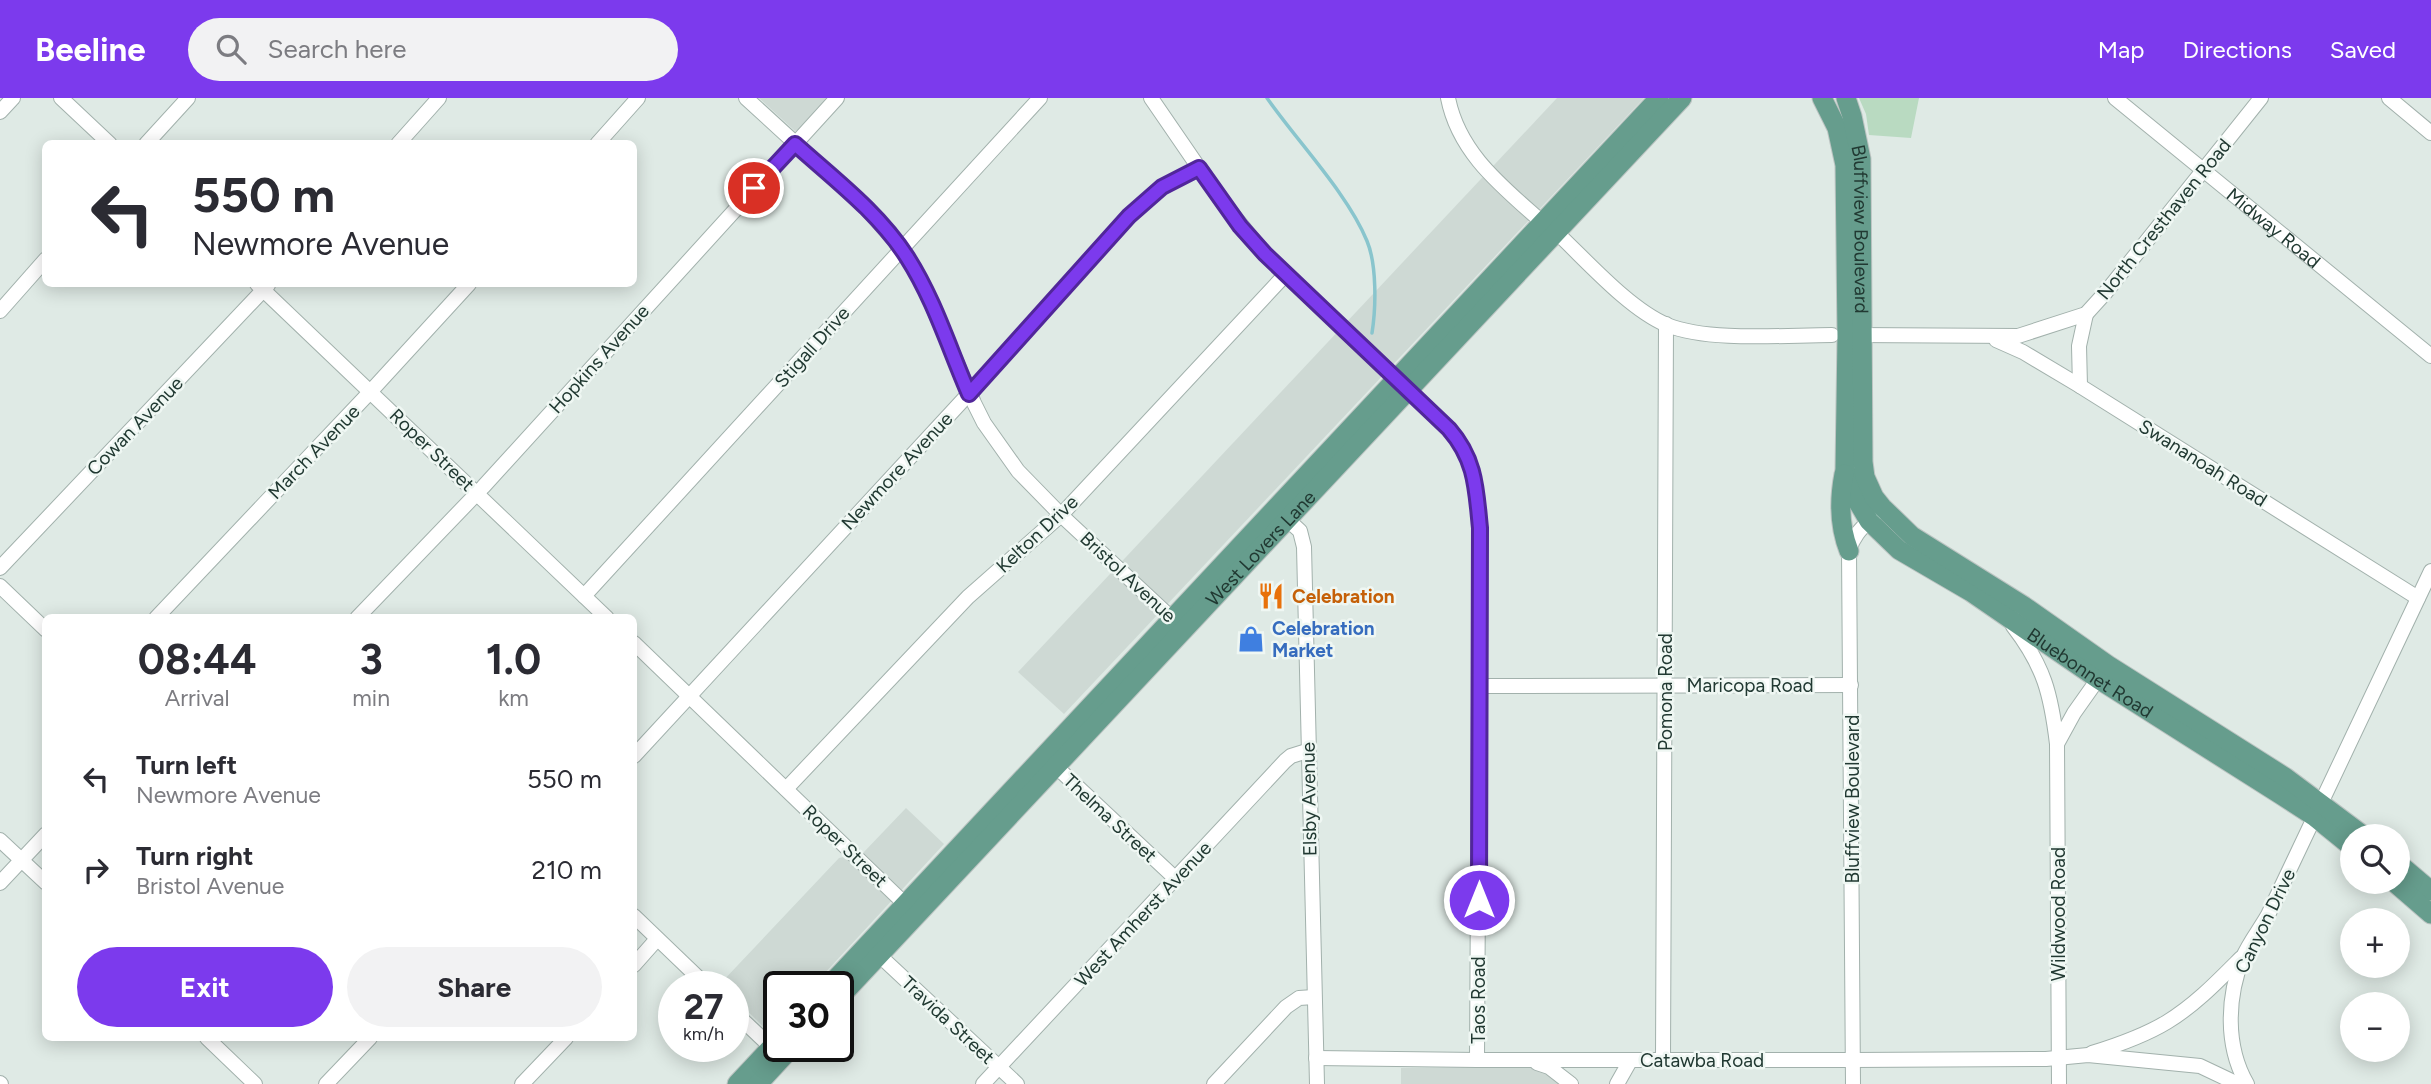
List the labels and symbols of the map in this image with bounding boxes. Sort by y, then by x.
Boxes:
street label: North Cresthaven Road [2092,134,2236,304]
street label: Bluffview Boulevard [1847,143,1874,314]
pin [724,158,784,218]
street label: Midway Road [2222,183,2325,273]
street label: Hopkins Avenue [544,300,654,418]
street label: Stigall Drive [770,302,854,392]
street label: Cowan Avenue [82,372,188,480]
street label: March Avenue [263,400,365,504]
street label: Roper Street [385,404,479,496]
street label: Newmore Avenue [837,407,957,535]
street label: Swananoah Road [2135,414,2271,512]
street label: West Lovers Lane [1201,485,1320,611]
street label: Kelton Drive [991,490,1083,578]
street label: Bristol Avenue [1075,527,1181,627]
restaurant icon: Celebration [1256,581,1286,611]
place label: Celebration [1292,585,1395,608]
place label: Celebration Market [1272,617,1375,662]
street label: Bluebonnet Road [2023,623,2158,723]
shop icon: Celebration Market [1236,624,1266,654]
street label: Pomona Road [1654,633,1677,751]
street label: Maricopa Road [1686,674,1814,697]
street label: Bluffview Boulevard [1841,715,1864,883]
street label: Elsby Avenue [1297,742,1321,856]
street label: Thelma Street [1058,769,1162,867]
street label: Roper Street [798,800,892,892]
street label: West Amherst Avenue [1070,837,1216,991]
street label: Wildwood Road [2047,847,2070,981]
position arrow [1442,863,1516,937]
street label: Canyon Drive [2230,865,2300,977]
street label: Taos Road [1467,956,1490,1044]
speed limit sign: 30 [763,971,854,1062]
street label: Travida Street [897,971,999,1069]
street label: Catawba Road [1640,1049,1764,1072]

